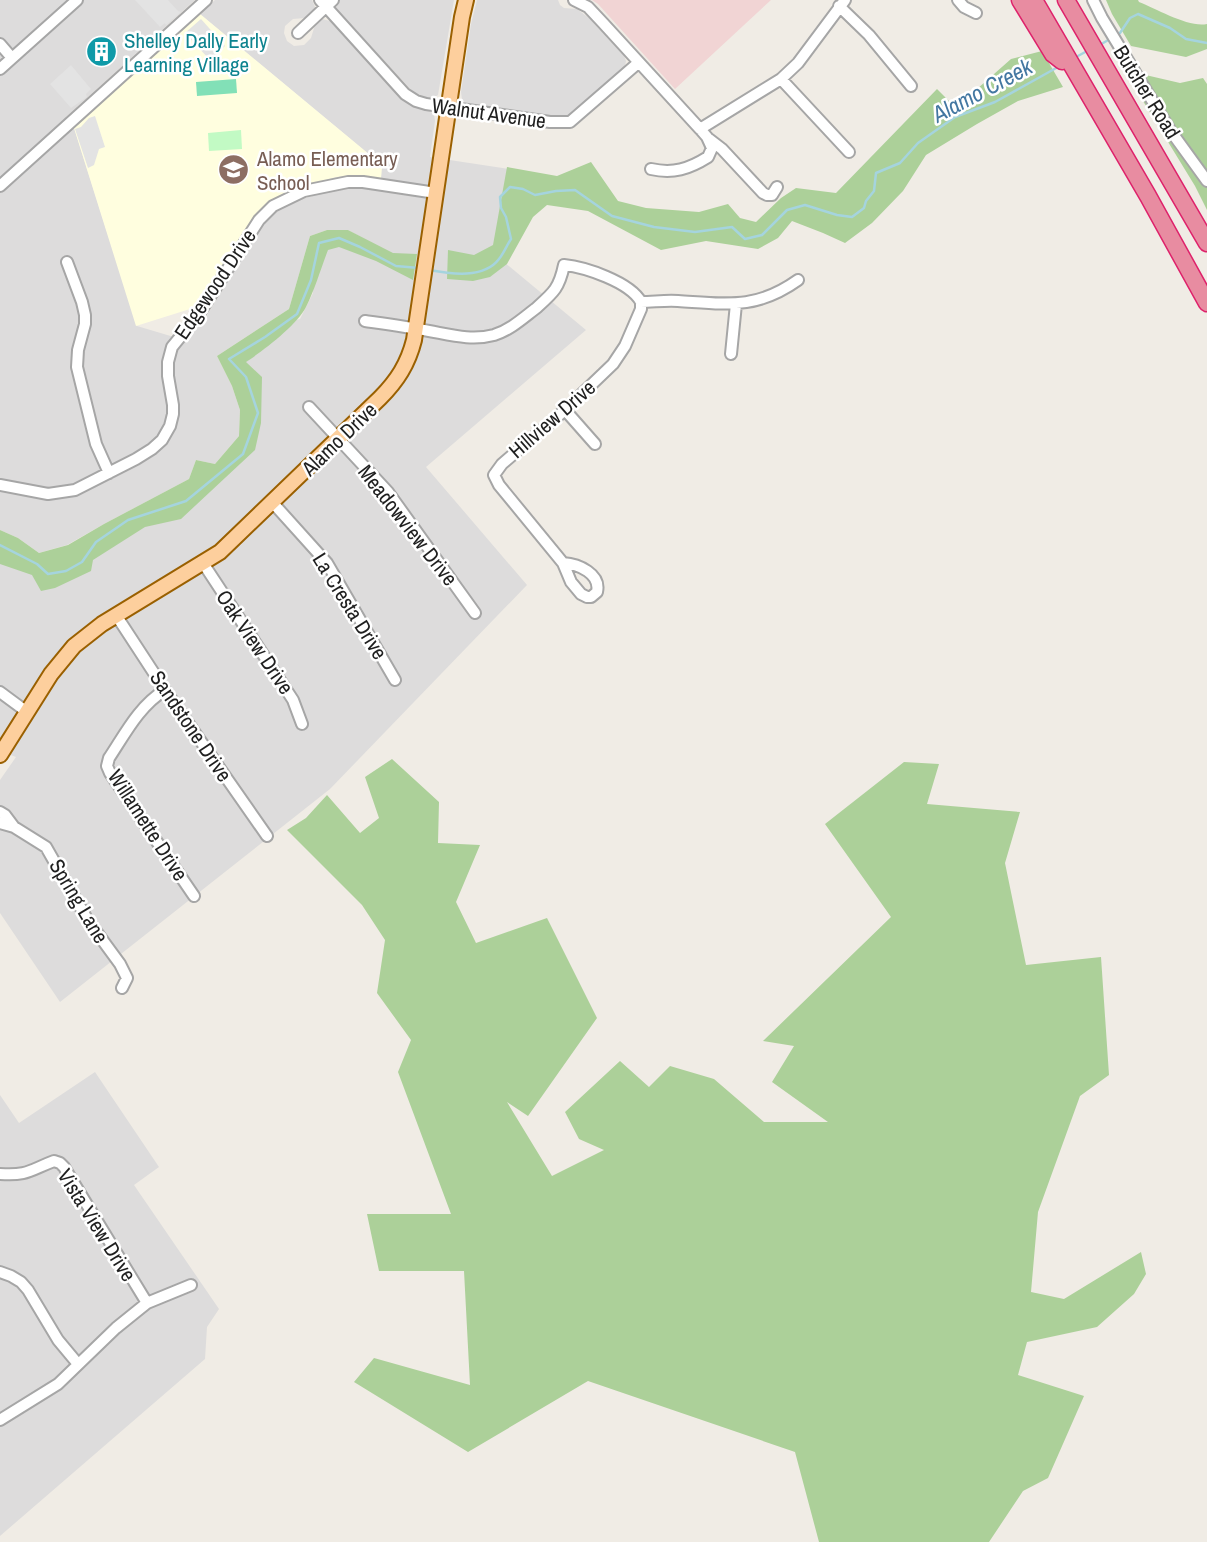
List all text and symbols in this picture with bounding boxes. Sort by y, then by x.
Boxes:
place label: Shelley Dally Early Learning Village [124,26,268,79]
building icon: Shelley Dally Early Learning Village [84,35,118,69]
street label: Butcher Road [1107,40,1187,144]
water label: Alamo Creek [926,50,1039,130]
street label: Walnut Avenue [430,91,548,135]
place label: Alamo Elementary School [256,144,398,197]
school or university icon: Alamo Elementary School [217,153,251,187]
street label: Edgewood Drive [167,223,263,345]
street label: Hillview Drive [502,373,602,465]
street label: Alamo Drive [294,396,383,483]
street label: Meadowview Drive [352,458,464,592]
street label: La Cresta Drive [306,547,394,665]
street label: Oak View Drive [209,584,301,700]
street label: Sandstone Drive [143,665,239,787]
street label: Willamette Drive [101,764,195,886]
street label: Spring Lane [42,853,116,949]
street label: Vista View Drive [51,1163,143,1287]

